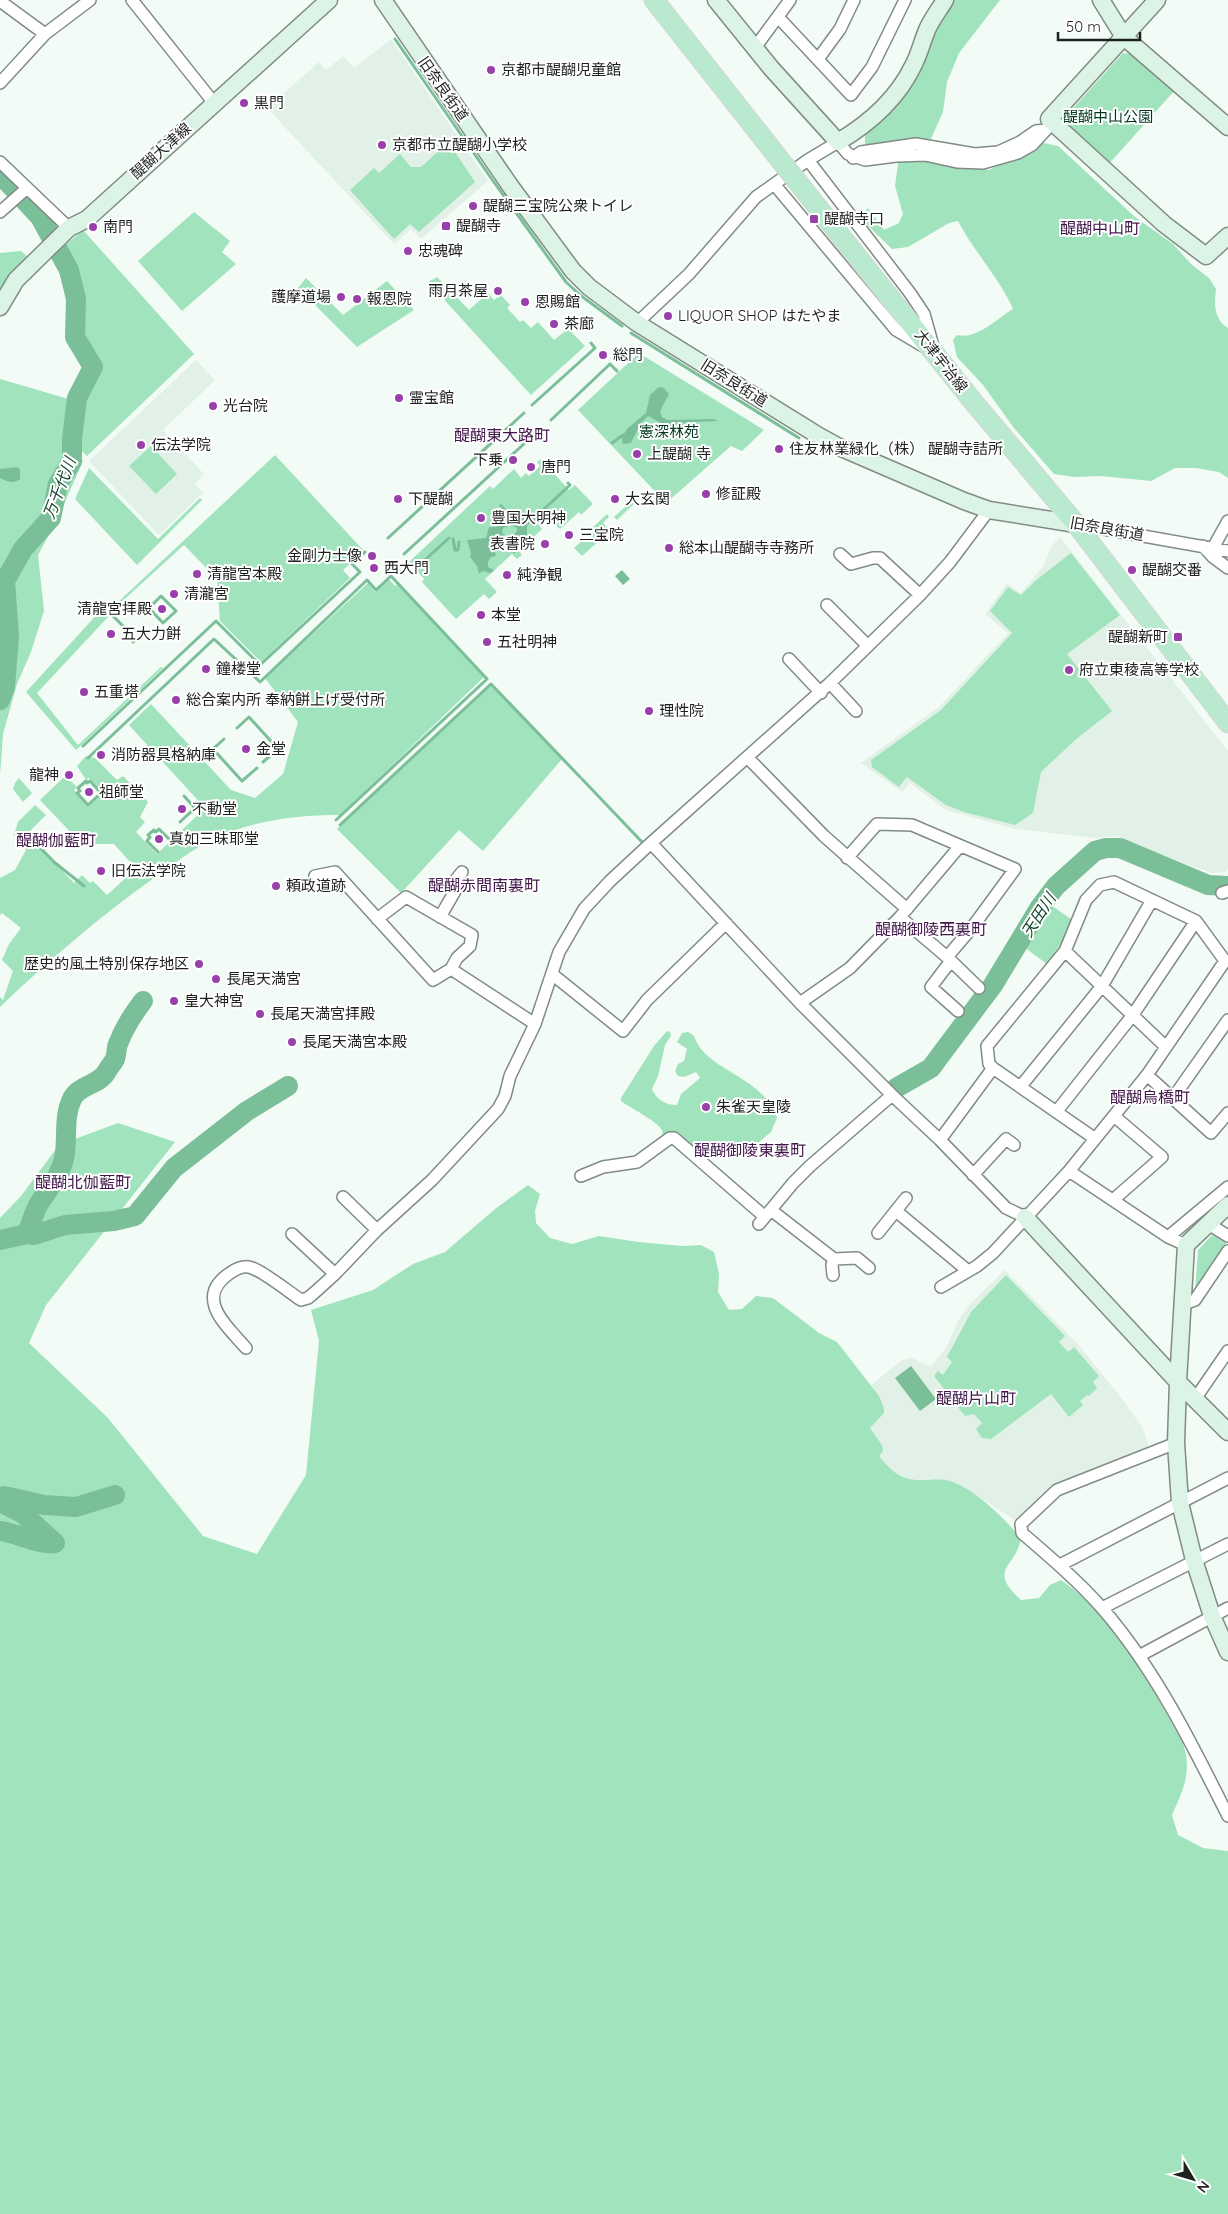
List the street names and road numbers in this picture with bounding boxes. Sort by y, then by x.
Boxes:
street label: 旧奈良街道 [414,53,473,125]
street label: 醍醐大津線 [126,118,195,183]
street label: 大津宇治線 [911,325,972,396]
street label: 旧奈良街道 [697,355,771,411]
street label: 旧奈良街道 [1068,513,1146,544]

